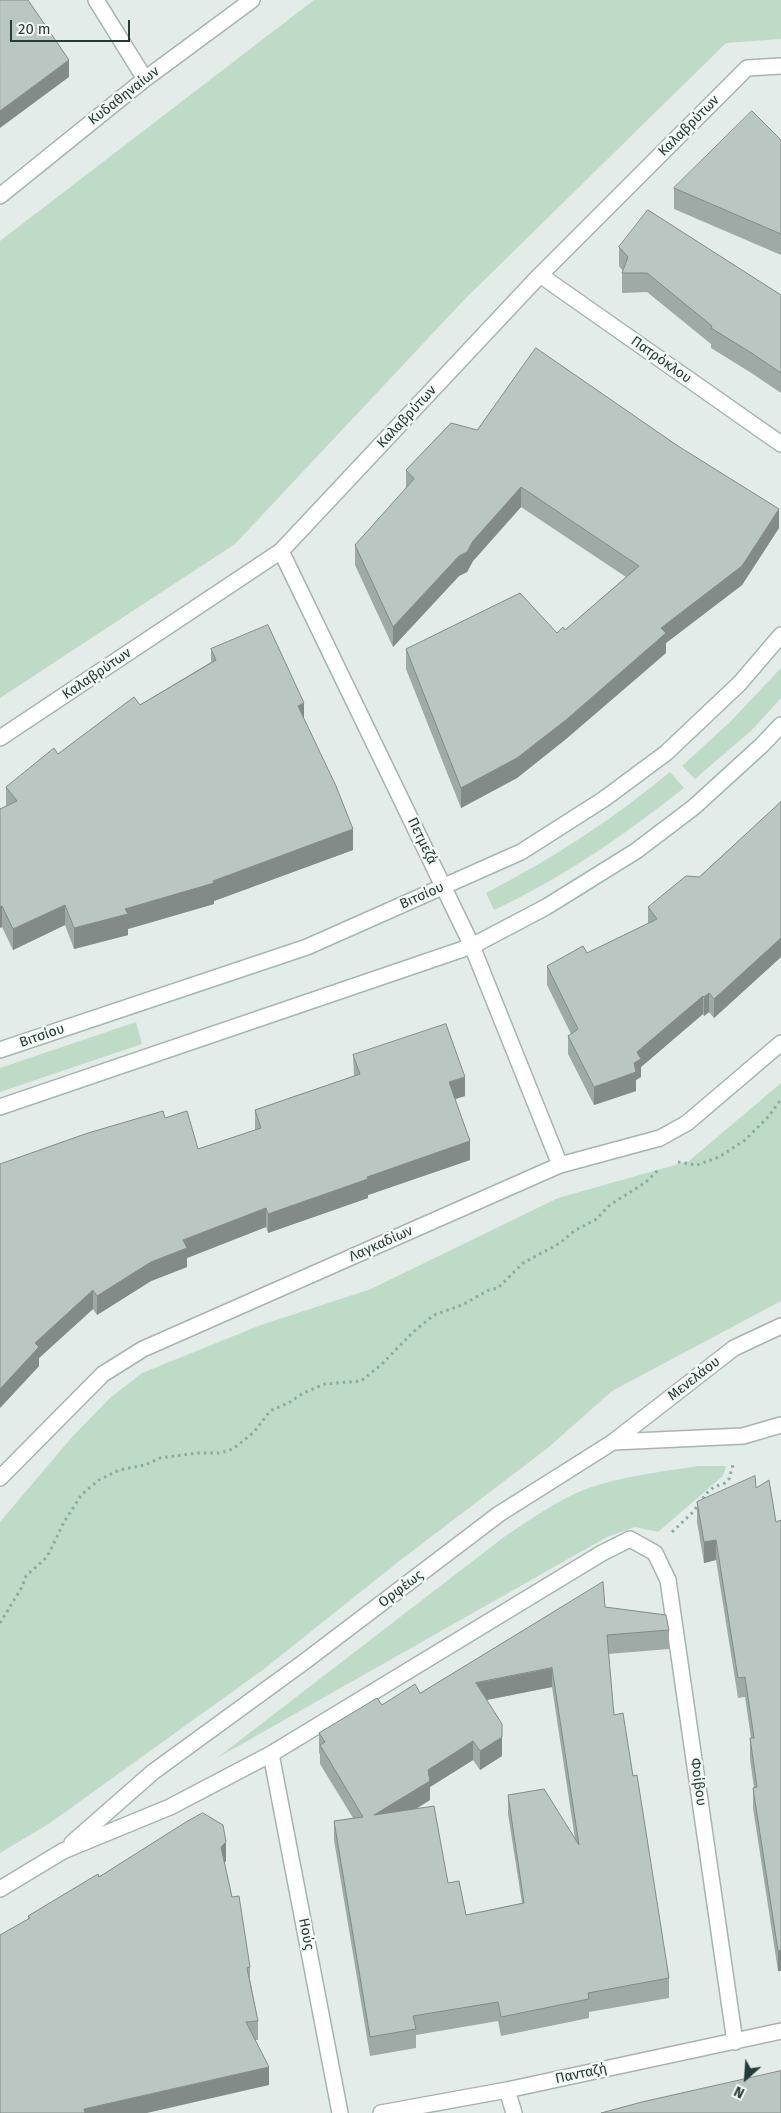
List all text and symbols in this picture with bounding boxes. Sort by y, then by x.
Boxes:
scale bar [12,10,132,42]
text: 20 m [18,20,51,38]
street label: Κυδαθηναίων [85,63,163,129]
street label: Καλαβρύτων [655,92,723,160]
street label: Πατρόκλου [627,333,695,387]
street label: Καλαβρύτων [374,382,440,452]
street label: Καλαβρύτων [59,645,135,703]
street label: Πετμεζά [403,815,441,867]
street label: Βιτσίου [397,879,447,913]
street label: Βιτσίου [17,1020,67,1052]
street label: Λαγκαδίων [346,1222,416,1266]
street label: Μενελάου [665,1353,723,1405]
street label: Ορφέως [375,1567,427,1611]
street label: Φοίβου [686,1757,710,1807]
street label: Ηούς [295,1917,317,1951]
north arrow [721,2053,771,2103]
street label: Πανταζή [554,2060,608,2088]
text: N [731,2082,747,2102]

